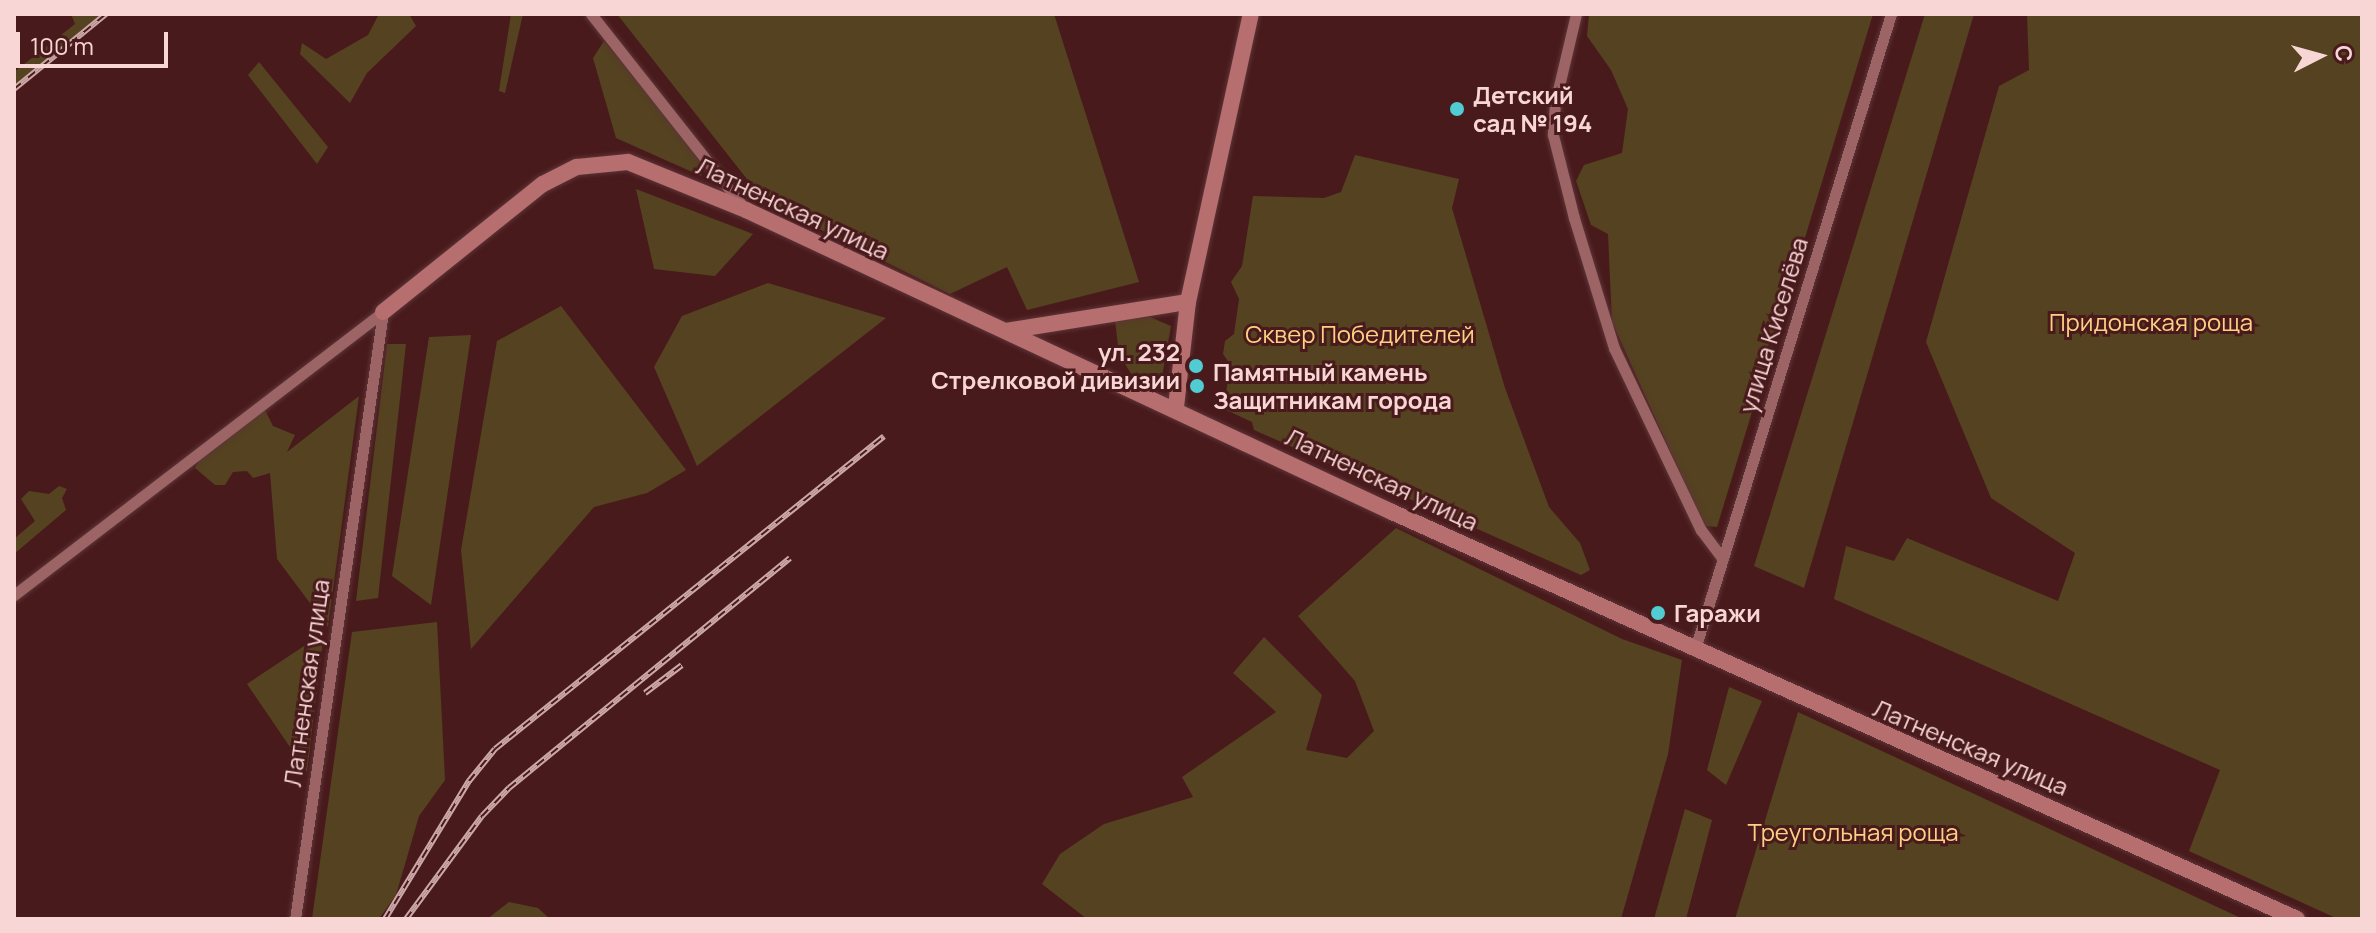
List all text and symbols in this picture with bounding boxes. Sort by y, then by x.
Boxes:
scale bar [20,16,172,66]
north arrow [2280,16,2360,96]
text: 100 m [30,29,94,62]
text: С [2328,44,2360,63]
place label: Детский сад № 194 [1473,81,1592,137]
marker: Детский сад № 194 [1448,100,1466,118]
street label: Латненская улица [692,151,894,265]
street label: улица Киселёва [1733,234,1813,416]
park label: Придонская роща [2049,308,2253,336]
park label: Сквер Победителей [1245,320,1475,348]
place label: ул. 232 Стрелковой дивизии [931,338,1180,394]
marker: ул. 232 Стрелковой дивизии [1187,357,1205,375]
place label: Памятный камень Защитникам города [1213,358,1452,414]
marker: Памятный камень Защитникам города [1188,377,1206,395]
street label: Латненская улица [1281,422,1483,536]
street label: Латненская улица [277,577,335,789]
place label: Гаражи [1674,599,1761,627]
marker: Гаражи [1649,604,1667,622]
street label: Латненская улица [1869,693,2073,801]
park label: Треугольная роща [1748,818,1958,846]

